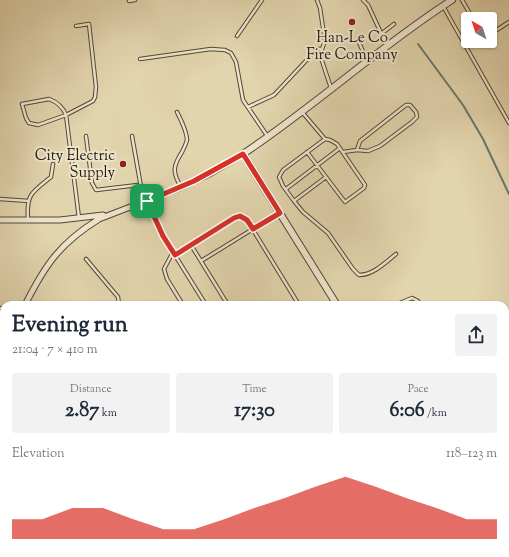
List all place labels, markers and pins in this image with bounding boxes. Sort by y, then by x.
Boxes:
marker: Han-Le Co Fire Company [347,17,357,27]
place label: Han-Le Co Fire Company [306,28,398,66]
place label: City Electric Supply [35,146,116,184]
marker: City Electric Supply [118,159,128,169]
pin [130,184,164,218]

